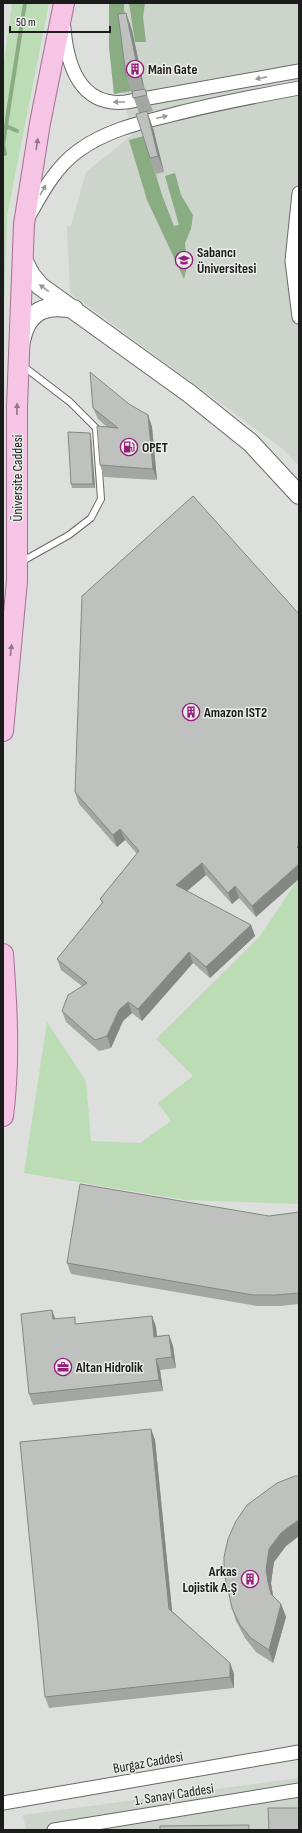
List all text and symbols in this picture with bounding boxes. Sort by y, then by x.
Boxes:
scale bar [10,8,110,34]
text: 50 m [16,15,36,30]
building icon: Main Gate [125,59,145,79]
place label: Main Gate [148,61,197,78]
one-way arrow [254,75,267,81]
one-way arrow [112,99,125,105]
one-way arrow [157,114,169,120]
one-way arrow [34,138,40,150]
one-way arrow [40,184,47,196]
place label: Sabancı Üniversitesi [197,244,256,277]
school or university icon: Sabancı Üniversitesi [174,250,194,270]
one-way arrow [39,284,50,292]
one-way arrow [14,402,20,415]
street label: Üniversite Caddesi [9,435,26,521]
fuel station icon: OPET [119,437,139,457]
place label: OPET [142,439,168,456]
one-way arrow [8,644,15,657]
building icon: Amazon IST2 [181,702,201,722]
place label: Amazon IST2 [203,704,267,721]
office icon: Altan Hidrolik [53,1357,73,1377]
place label: Altan Hidrolik [75,1359,143,1376]
place label: Arkas Lojistik A.Ş [183,1563,237,1596]
building icon: Arkas Lojistik A.Ş [240,1569,260,1589]
street label: Burgaz Caddesi [112,1748,184,1777]
street label: 1. Sanayi Caddesi [133,1780,215,1809]

